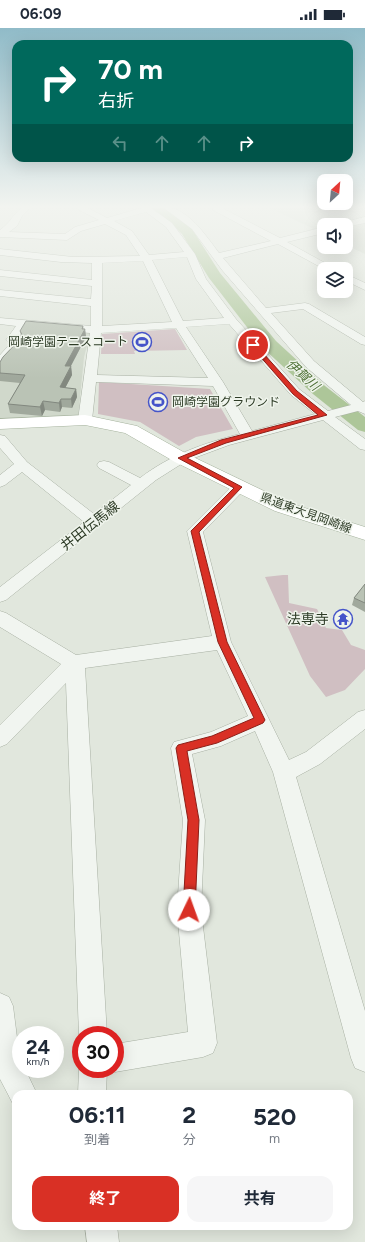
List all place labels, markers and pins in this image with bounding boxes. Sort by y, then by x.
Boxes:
pin [236,328,270,362]
sports icon: 岡崎学園テニスコート [131,331,153,353]
place label: 岡崎学園テニスコート [8,335,128,349]
sports icon: 岡崎学園グラウンド [147,391,169,413]
place label: 岡崎学園グラウンド [172,395,280,409]
temple icon: 法専寺 [332,608,354,630]
place label: 法専寺 [287,611,329,628]

